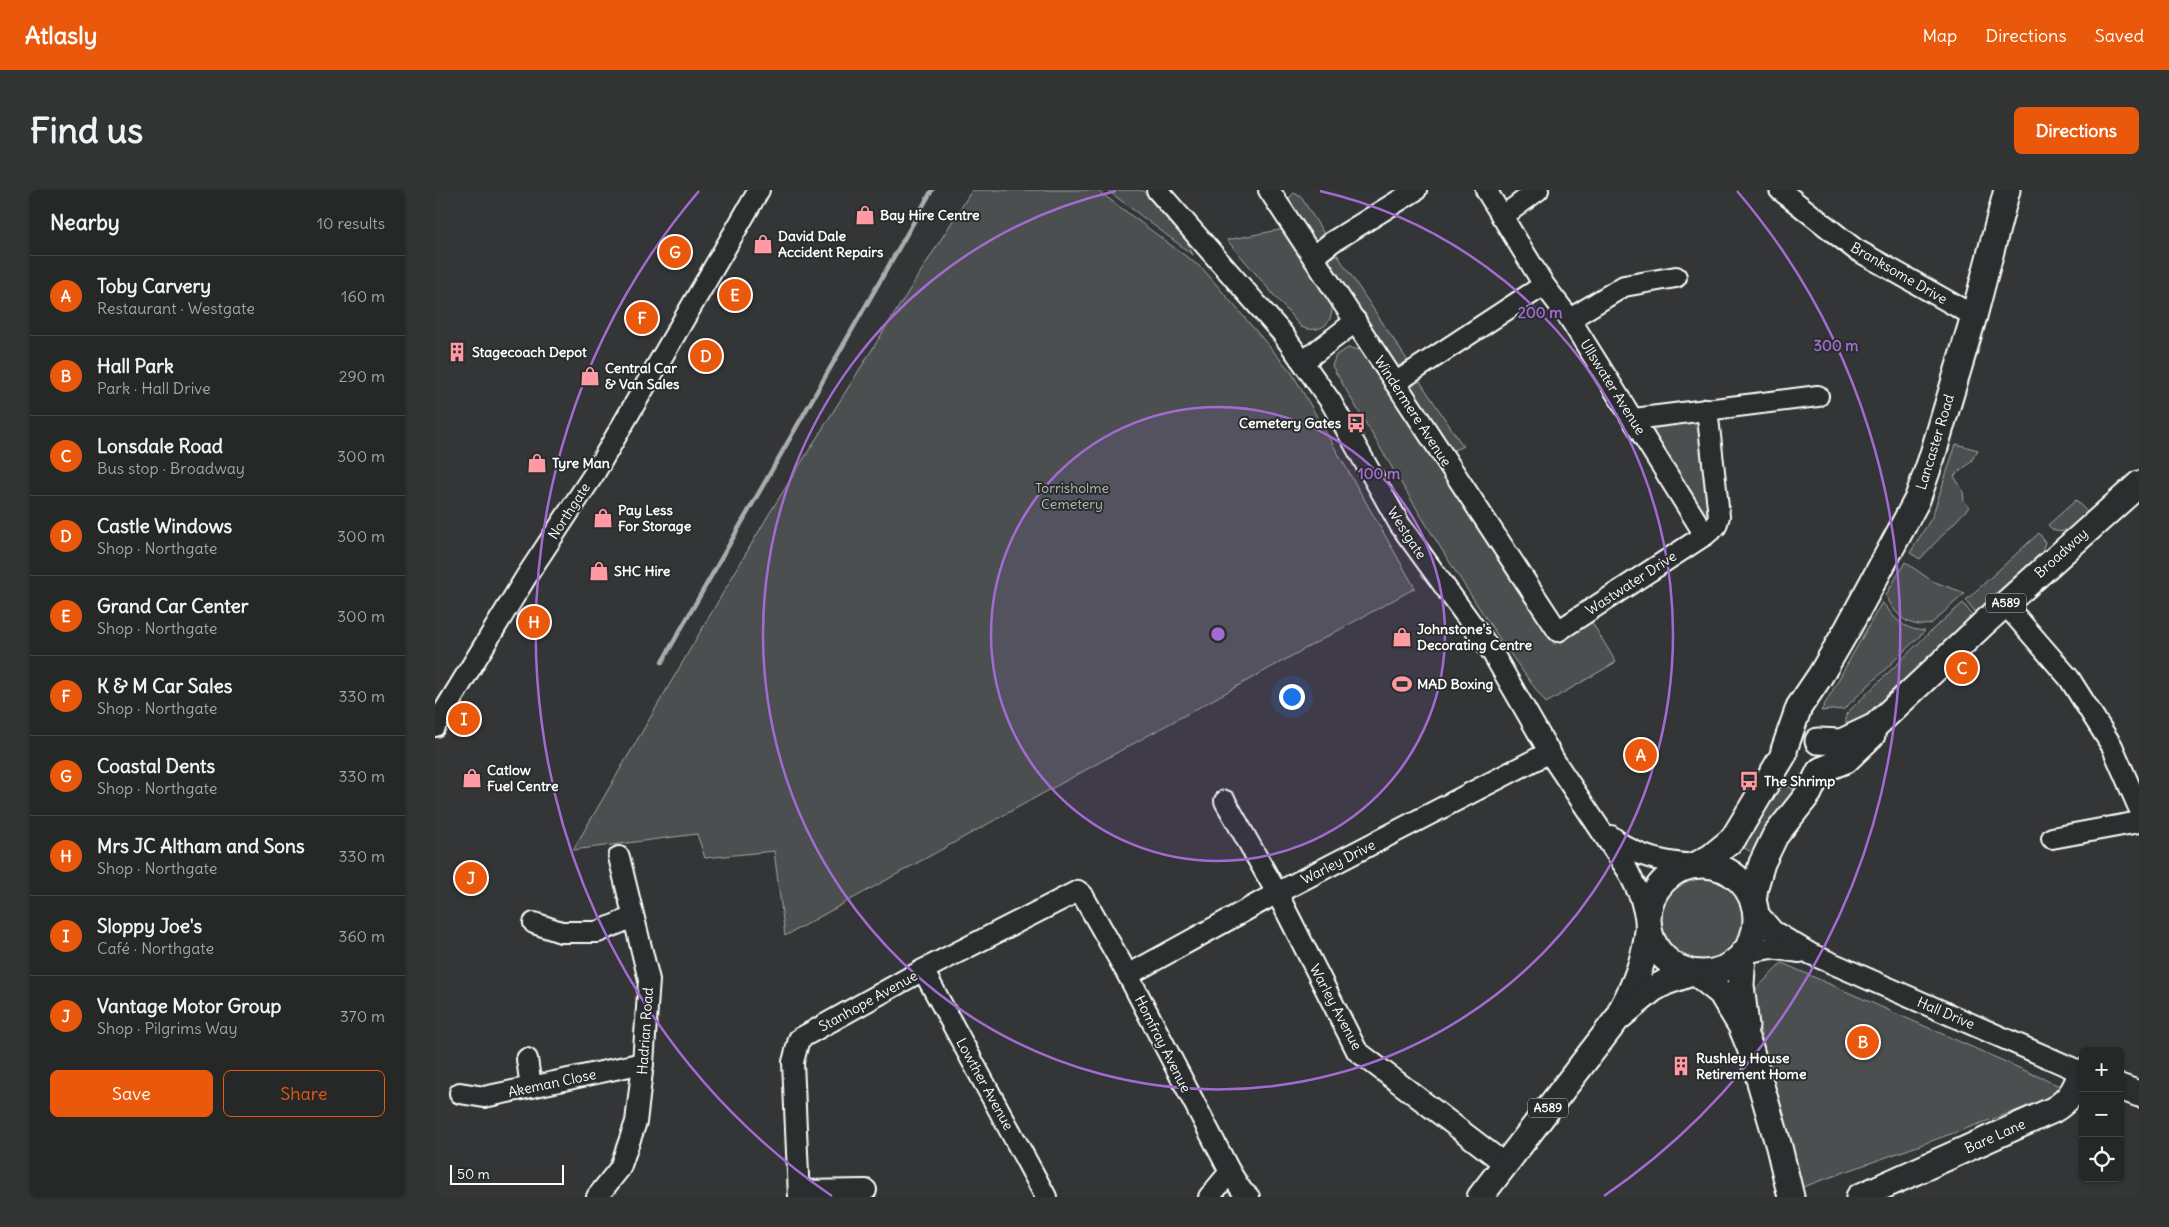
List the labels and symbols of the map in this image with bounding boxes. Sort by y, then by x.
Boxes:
shop icon: Bay Hire Centre [854,204,876,226]
place label: Bay Hire Centre [880,206,980,224]
place label: David Dale Accident Repairs [778,227,884,261]
pin: G [659,233,691,271]
shop icon: David Dale Accident Repairs [752,233,774,255]
street label: Branksome Drive [1848,238,1950,308]
pin: E [719,276,751,314]
pin: F [626,299,658,337]
text: 200 m [1518,303,1562,322]
street label: Ullswater Avenue [1576,336,1650,438]
text: 300 m [1814,336,1859,355]
pin: D [690,337,722,375]
building icon: Stagecoach Depot [446,341,468,363]
place label: Stagecoach Depot [472,343,587,361]
street label: Windermere Avenue [1371,352,1455,470]
place label: Central Car & Van Sales [605,359,680,393]
shop icon: Central Car & Van Sales [579,365,601,387]
street label: Lancaster Road [1912,392,1958,492]
bus stop icon: Cemetery Gates [1345,412,1367,434]
place label: Cemetery Gates [1239,414,1342,432]
shop icon: Tyre Man [526,452,548,474]
place label: Tyre Man [552,454,610,472]
text: 100 m [1358,464,1400,483]
street label: Northgate [544,479,594,543]
park label: Torrisholme Cemetery [1035,479,1109,513]
place label: Pay Less For Storage [618,501,692,535]
street label: Westgate [1383,503,1431,563]
shop icon: Pay Less For Storage [592,507,614,529]
street label: Broadway [2031,524,2091,582]
street label: Wastwater Drive [1582,547,1680,619]
shop icon: SHC Hire [588,560,610,582]
place label: SHC Hire [614,562,671,580]
road number: A589 [1986,593,2026,612]
pin: H [518,603,550,641]
place label: Johnstone's Decorating Centre [1417,620,1532,654]
centre of rings [1209,625,1227,643]
shop icon: Johnstone's Decorating Centre [1391,626,1413,648]
pin: C [1946,649,1978,687]
sports icon: MAD Boxing [1391,673,1413,695]
place label: MAD Boxing [1417,675,1494,693]
your location [1279,684,1305,710]
pin: I [448,700,480,738]
pin: A [1625,736,1657,774]
place label: Catlow Fuel Centre [487,761,559,795]
shop icon: Catlow Fuel Centre [461,767,483,789]
bus stop icon: The Shrimp [1738,770,1760,792]
place label: The Shrimp [1764,772,1835,790]
street label: Warley Drive [1298,836,1378,888]
pin: J [455,859,487,897]
street label: Warley Avenue [1306,961,1366,1053]
street label: Stanhope Avenue [815,966,921,1036]
street label: Hadrian Road [633,987,657,1075]
street label: Homfray Avenue [1131,993,1195,1095]
street label: Hall Drive [1915,993,1977,1033]
pin: B [1847,1023,1879,1061]
street label: Lowther Avenue [952,1035,1018,1133]
place label: Rushley House Retirement Home [1696,1049,1807,1083]
building icon: Rushley House Retirement Home [1670,1055,1692,1077]
street label: Akeman Close [506,1065,598,1101]
road number: A589 [1528,1098,1568,1118]
street label: Bare Lane [1962,1115,2028,1157]
scale bar [450,1162,564,1185]

